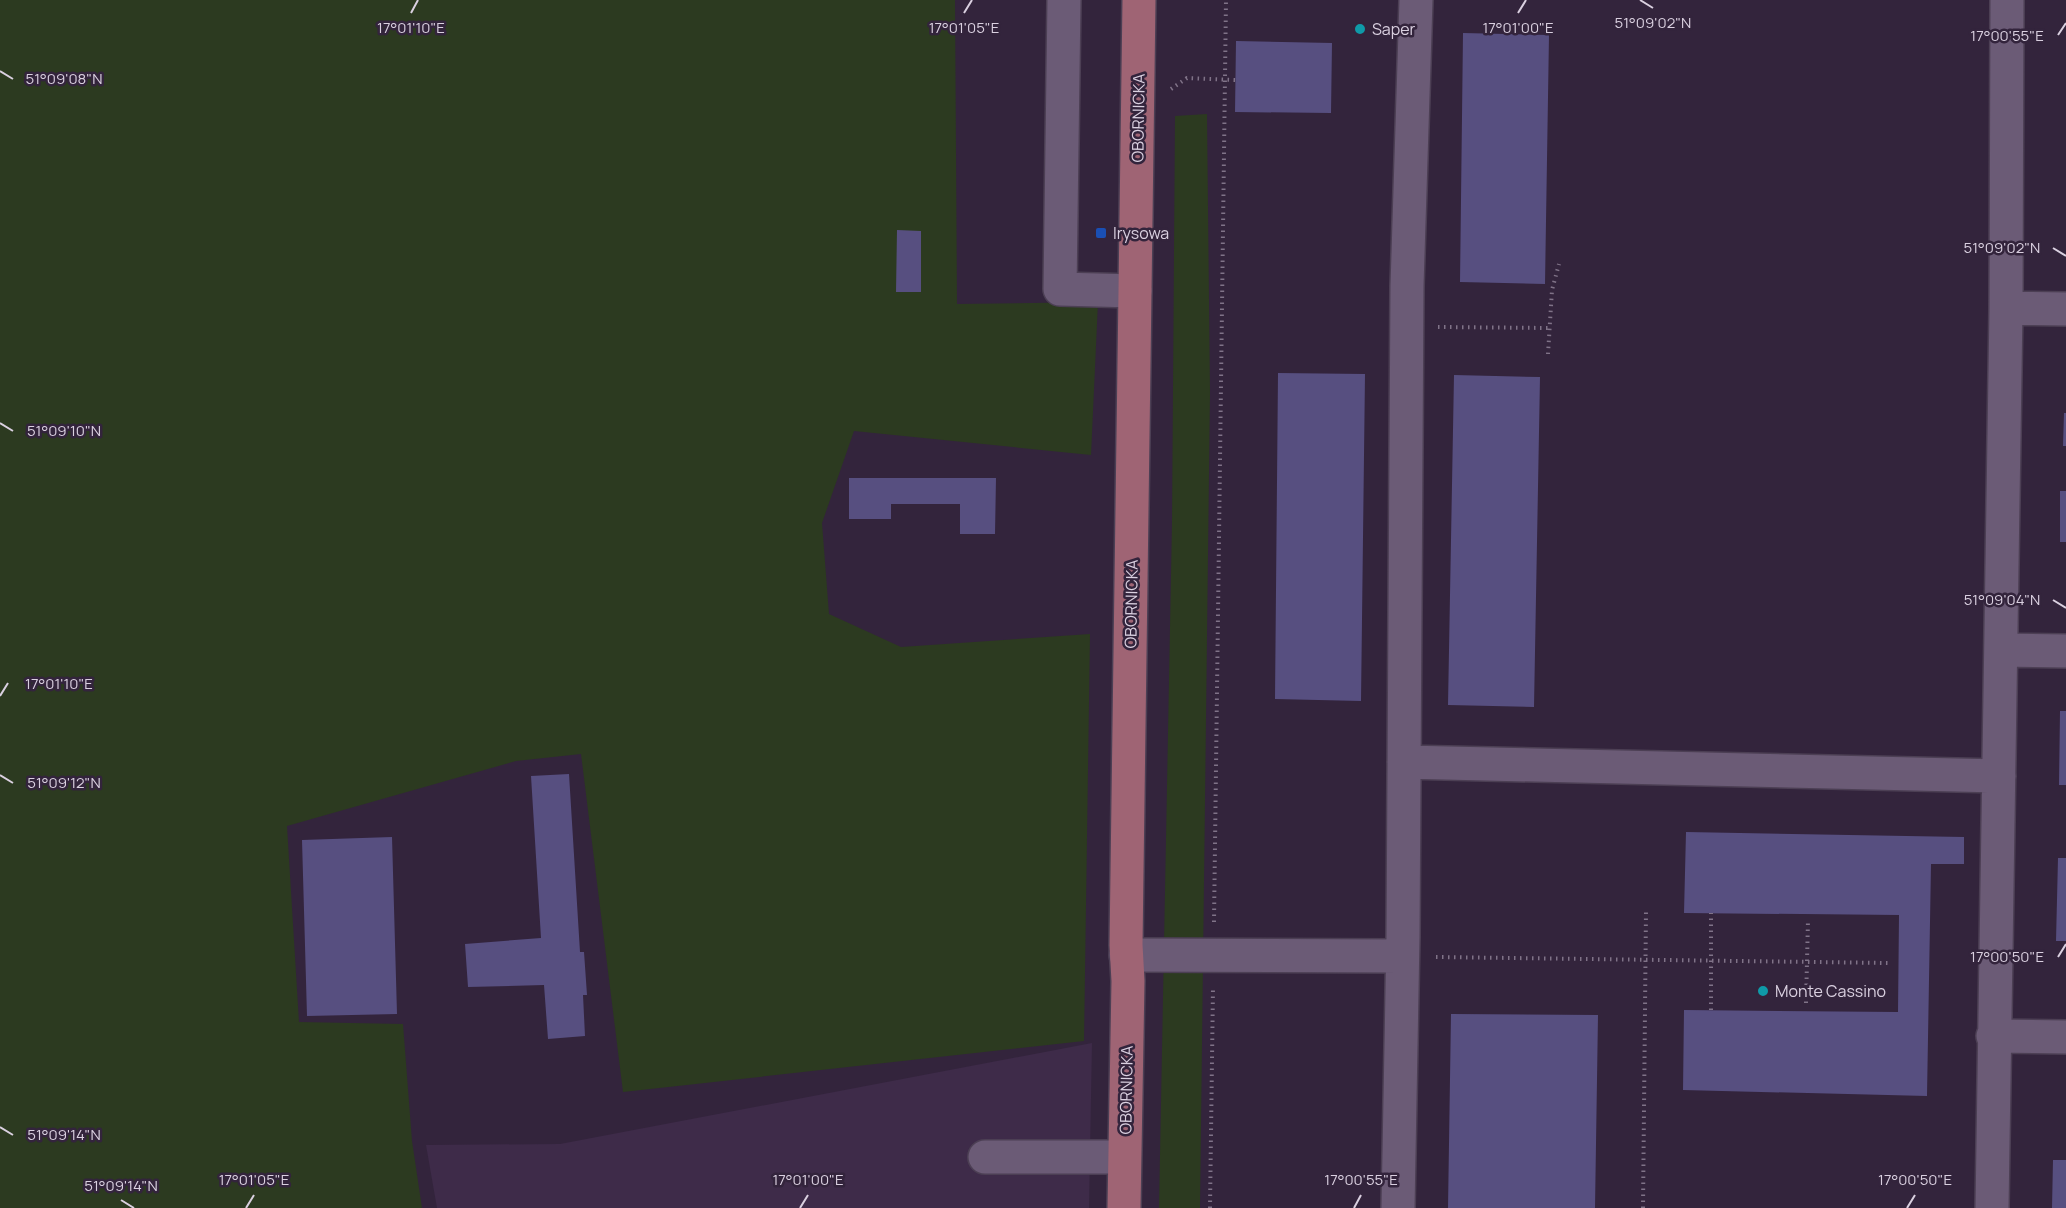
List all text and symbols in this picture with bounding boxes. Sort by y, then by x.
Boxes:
text: 51°09'02"N [1615,12,1691,33]
text: 17°01'10"E [377,17,445,38]
text: 17°01'05"E [929,17,999,38]
text: 17°01'00"E [1482,17,1554,38]
place label: Saper [1372,18,1416,40]
marker: Saper [1353,22,1367,36]
text: 17°00'55"E [1970,25,2044,46]
text: 51°09'08"N [26,68,102,89]
street label: OBORNICKA [1126,73,1150,163]
place label: Irysowa [1113,222,1169,244]
marker: Irysowa [1094,226,1108,240]
text: 51°09'02"N [1964,237,2040,258]
text: 51°09'10"N [27,420,101,441]
street label: OBORNICKA [1119,559,1143,649]
text: 51°09'04"N [1964,589,2040,610]
text: 17°01'10"E [25,673,93,694]
text: 51°09'12"N [27,772,101,793]
text: 17°00'50"E [1970,946,2044,967]
place label: Monte Cassino [1775,980,1886,1002]
marker: Monte Cassino [1756,984,1770,998]
street label: OBORNICKA [1114,1045,1138,1135]
text: 51°09'14"N [27,1124,101,1145]
text: 17°01'05"E [219,1169,289,1190]
text: 17°01'00"E [772,1169,844,1190]
text: 17°00'55"E [1324,1169,1398,1190]
text: 17°00'50"E [1878,1169,1952,1190]
text: 51°09'14"N [84,1175,158,1196]

